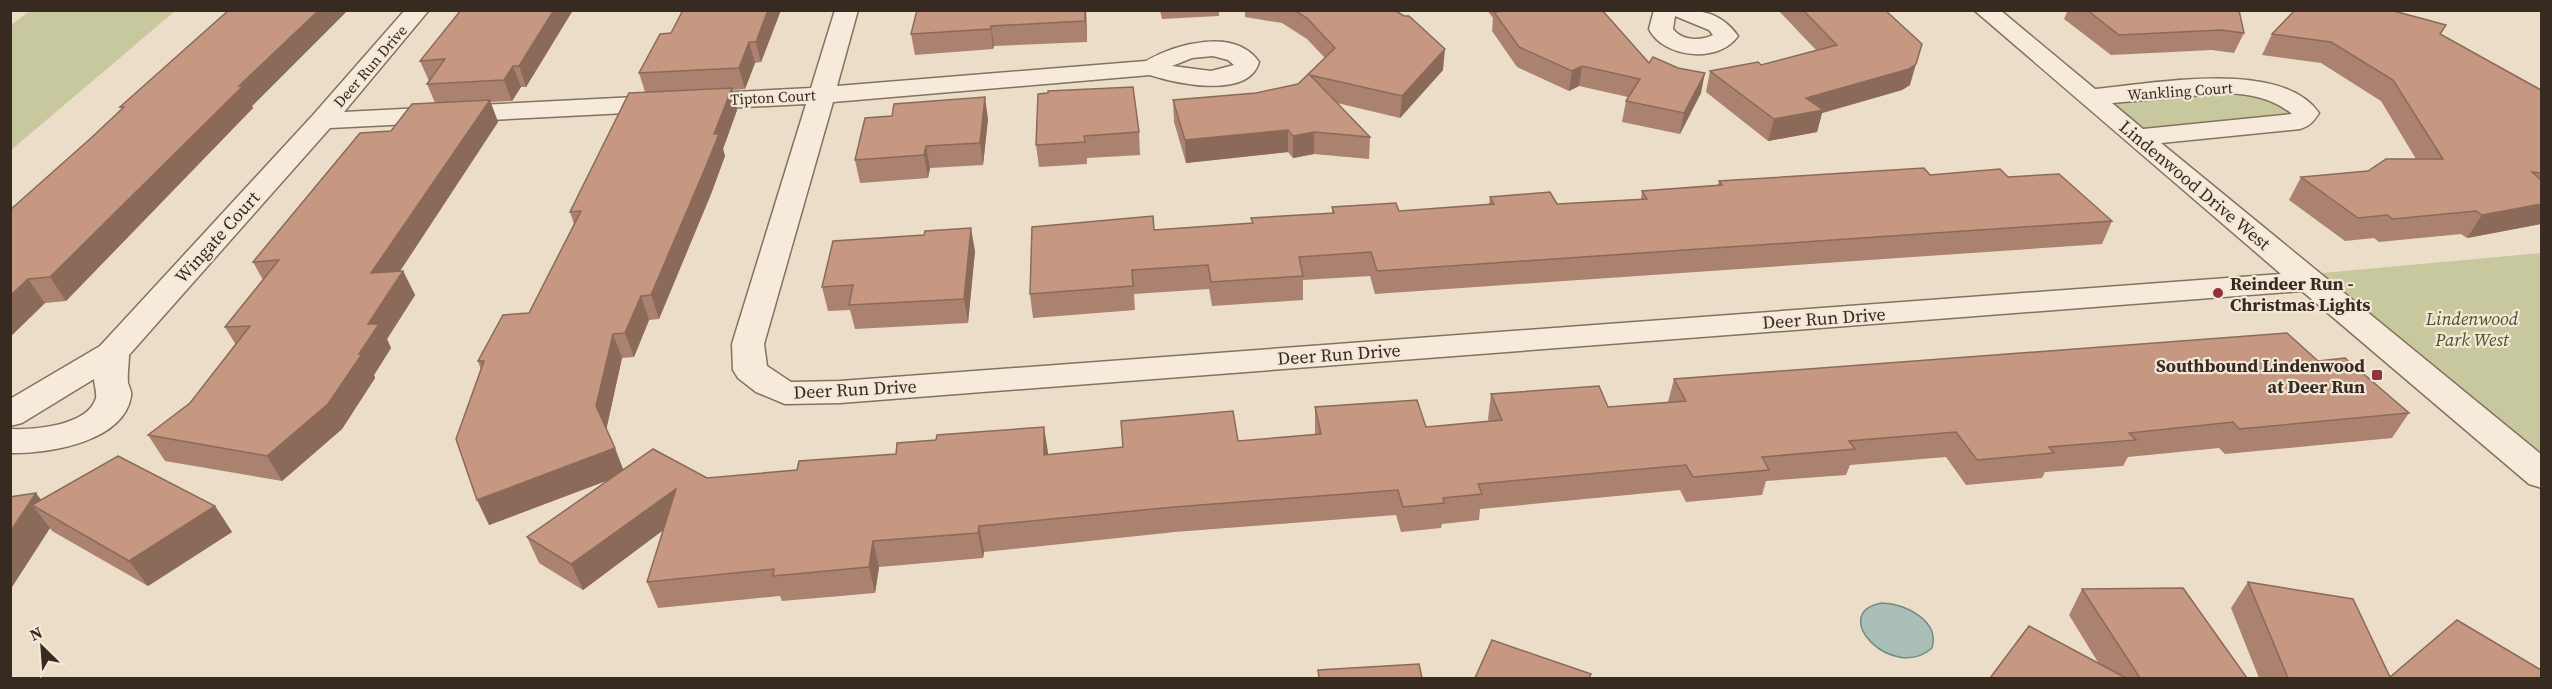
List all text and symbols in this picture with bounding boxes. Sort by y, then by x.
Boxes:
street label: Deer Run Drive [328,20,412,112]
street label: Wankling Court [2127,77,2233,105]
street label: Tipton Court [730,84,816,110]
street label: Lindenwood Drive West [2114,114,2276,256]
street label: Wingate Court [169,185,265,288]
place label: Reindeer Run - Christmas Lights [2230,271,2370,317]
marker: Reindeer Run - Christmas Lights [2211,286,2225,300]
street label: Deer Run Drive [1762,301,1886,335]
park label: Lindenwood Park West [2425,306,2519,352]
street label: Deer Run Drive [1277,337,1401,371]
place label: Southbound Lindenwood at Deer Run [2156,353,2365,399]
marker: Southbound Lindenwood at Deer Run [2370,368,2384,382]
street label: Deer Run Drive [793,373,917,405]
north arrow [12,617,72,677]
text: N [26,621,46,646]

